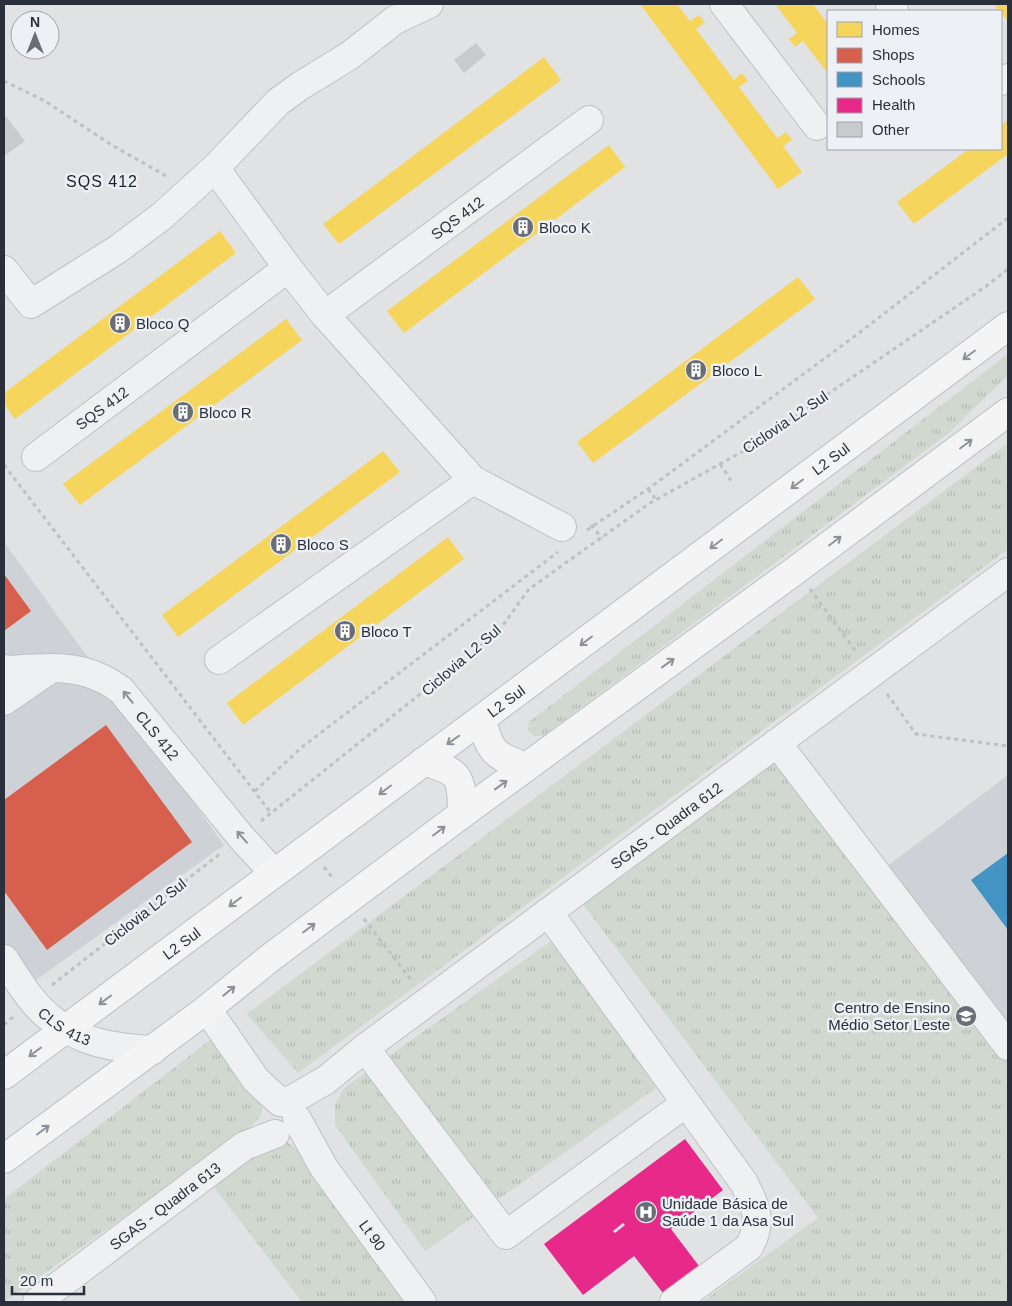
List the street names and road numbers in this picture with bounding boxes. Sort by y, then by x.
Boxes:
street label: SQS 412 [427,193,486,242]
street label: SQS 412 [72,383,131,433]
street label: Ciclovia L2 Sul [739,387,831,457]
street label: L2 Sul [809,438,853,478]
street label: Ciclovia L2 Sul [418,621,504,699]
street label: L2 Sul [484,681,528,720]
street label: CLS 412 [133,707,183,763]
street label: SGAS - Quadra 612 [607,778,725,872]
street label: Ciclovia L2 Sul [100,874,190,950]
street label: L2 Sul [159,923,203,963]
street label: CLS 413 [35,1004,93,1048]
street label: SGAS - Quadra 613 [106,1158,224,1253]
street label: Lt 90 [356,1217,390,1254]

